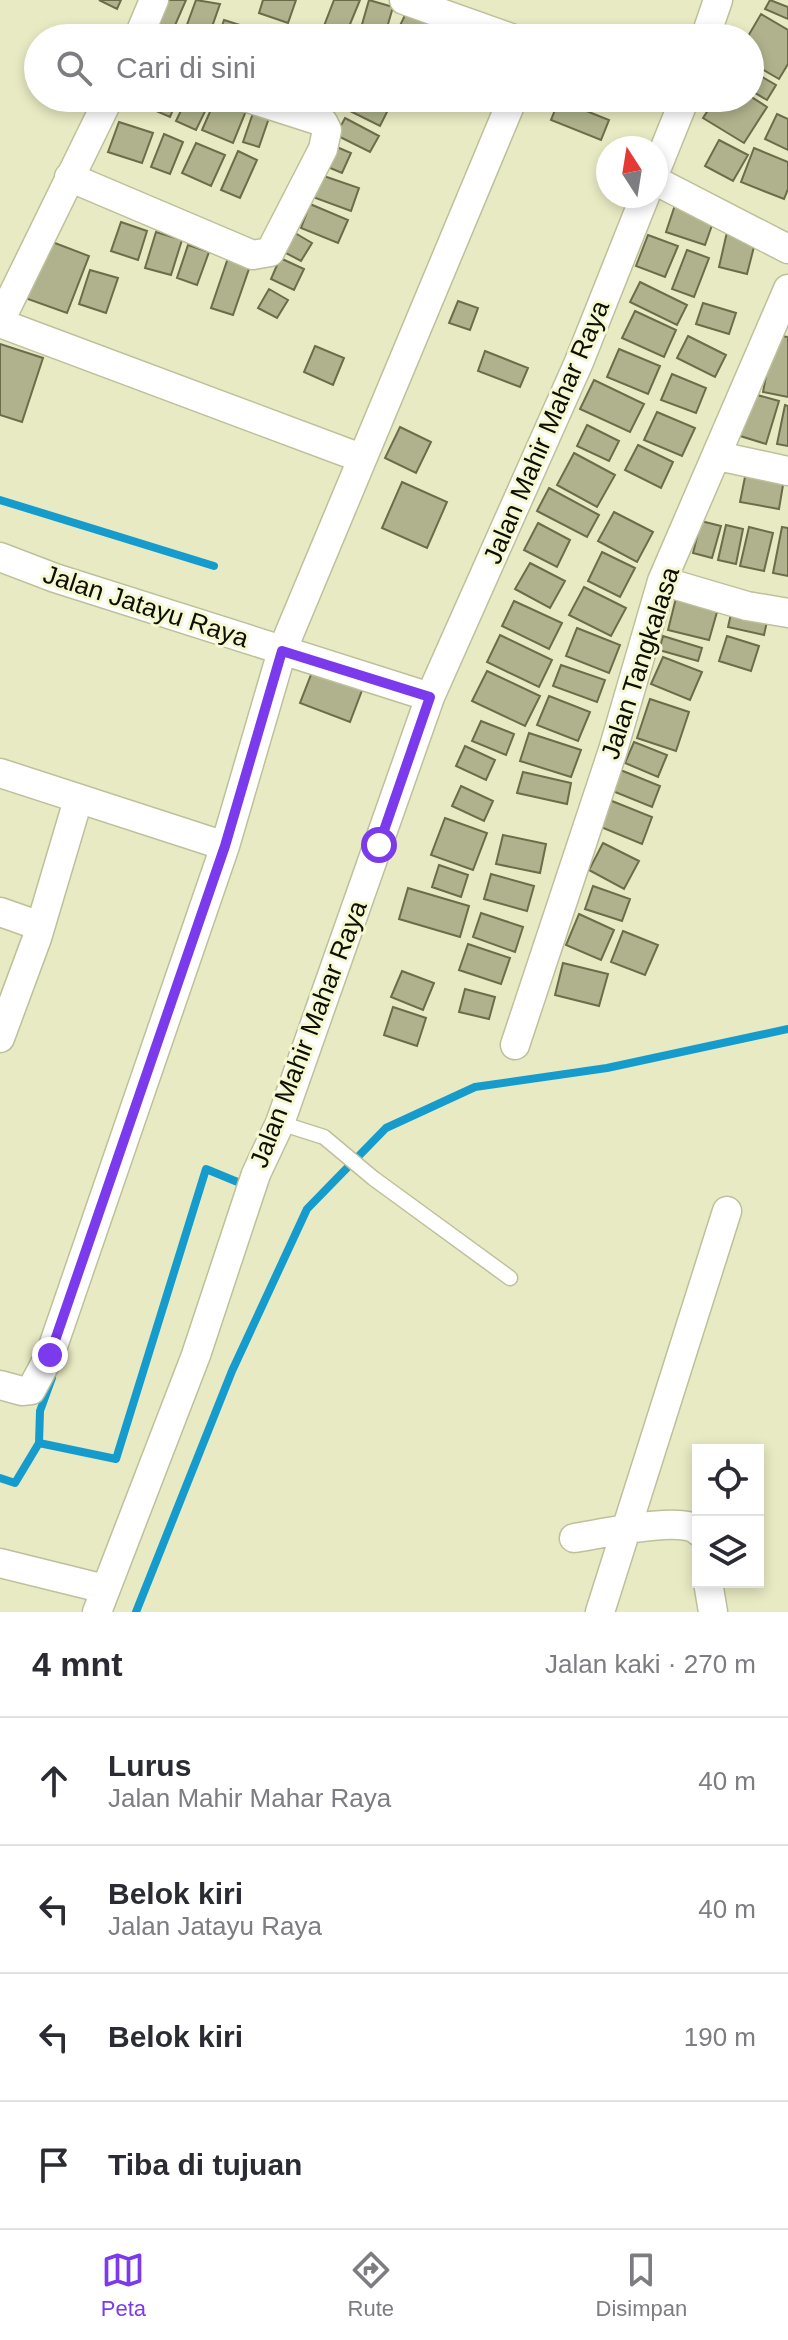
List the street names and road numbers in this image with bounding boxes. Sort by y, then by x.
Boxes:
street label: Jalan Mahir Mahar Raya [477,295,615,568]
street label: Jalan Jatayu Raya [40,559,253,653]
street label: Jalan Tangkalasa [595,563,685,763]
street label: Jalan Mahir Mahar Raya [243,896,373,1172]

